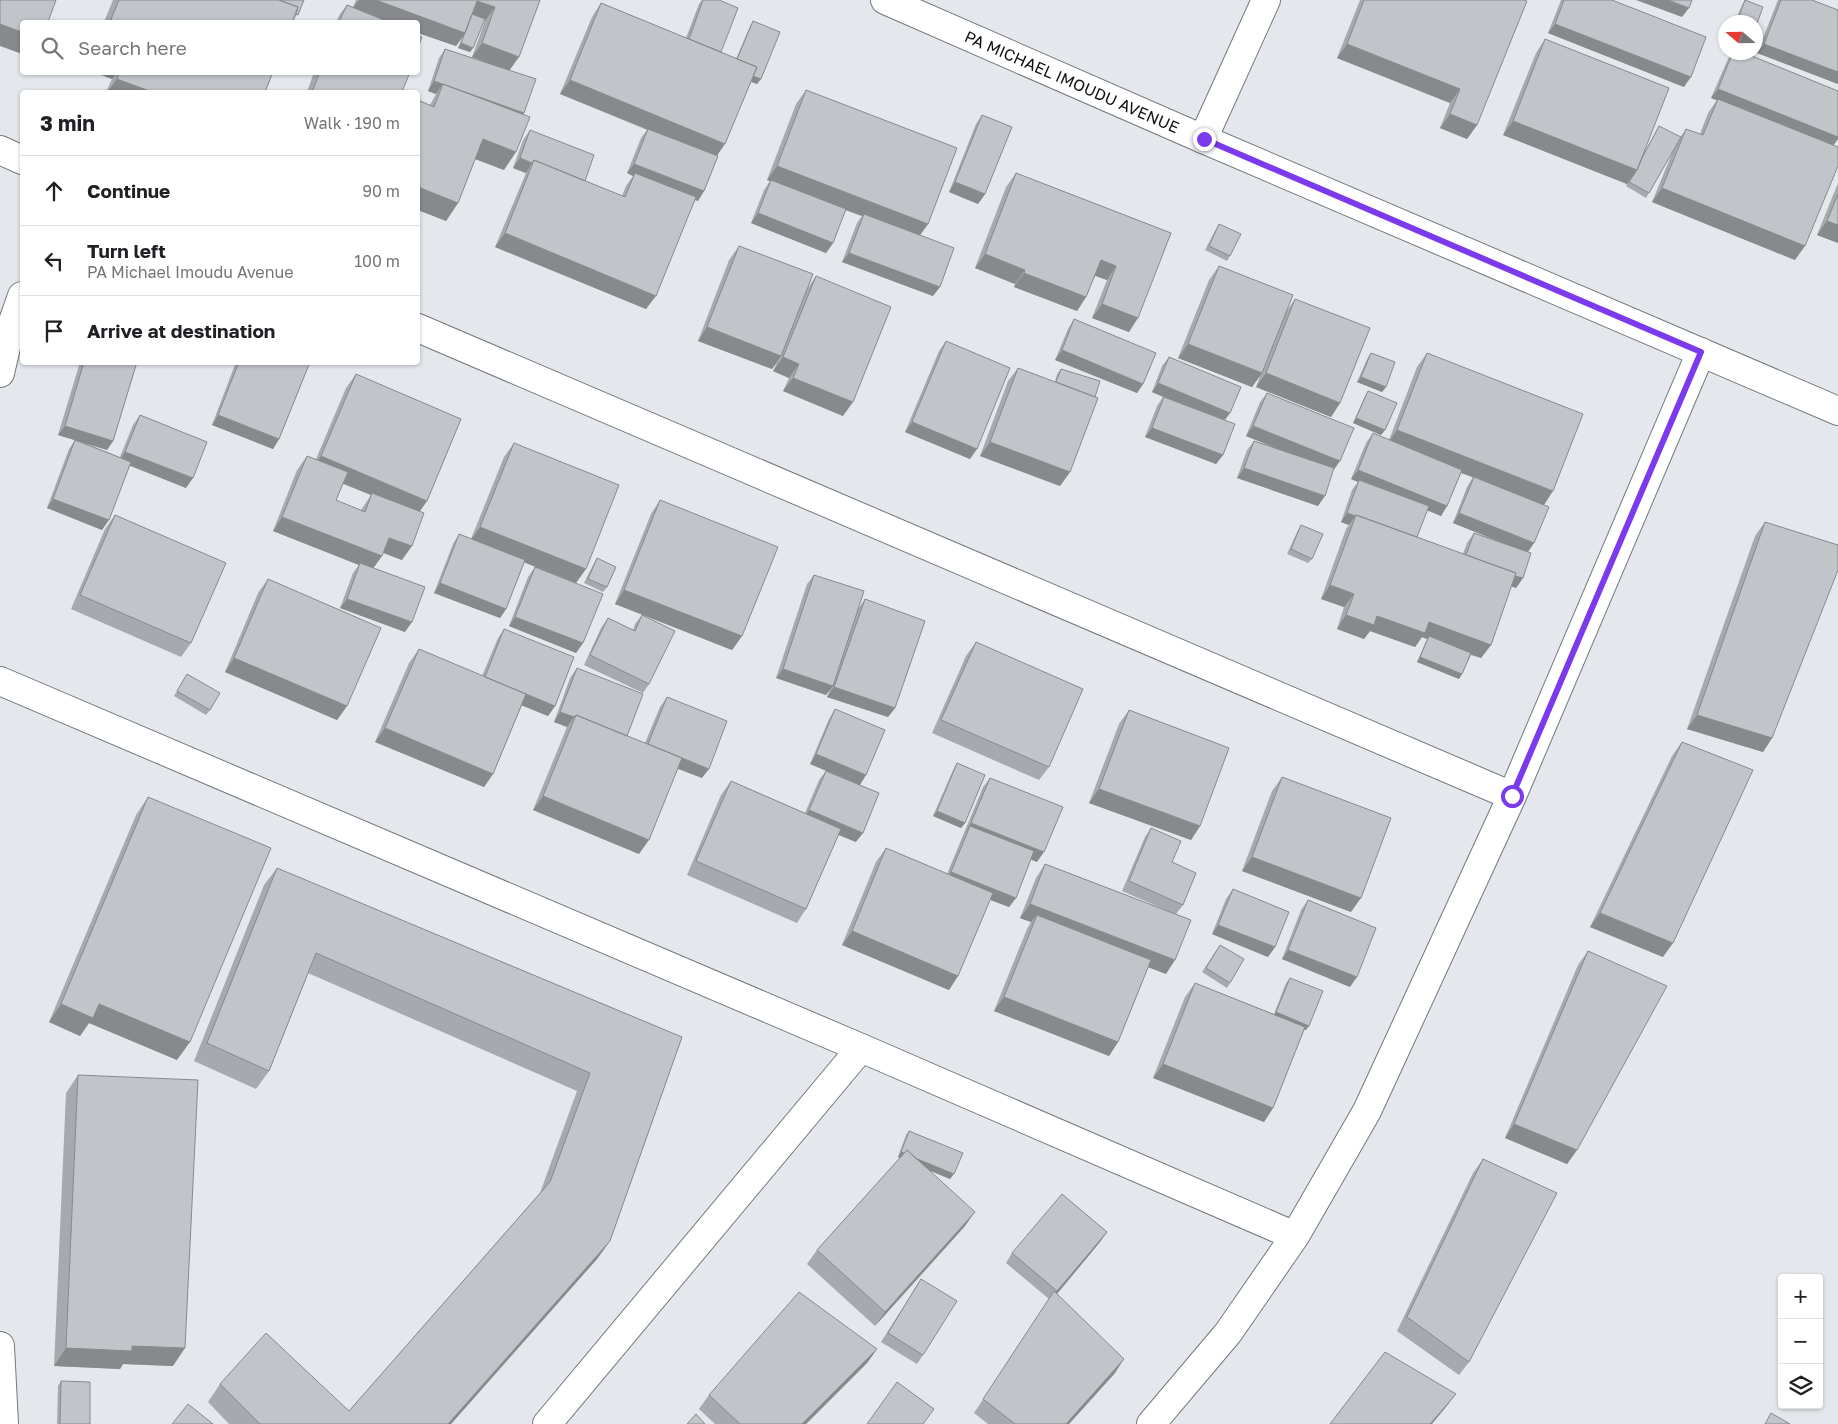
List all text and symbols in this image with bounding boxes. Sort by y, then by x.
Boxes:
north arrow [1718,15,1763,60]
search box [20,20,420,75]
street label: PA MICHAEL IMOUDU AVENUE [962,26,1182,137]
icon: search [38,34,66,62]
text: Search here [78,36,187,59]
text: 3 min [40,110,95,136]
text: Walk · 190 m [304,113,400,133]
route end [1193,128,1216,151]
icon: ahead [40,177,68,205]
text: Continue [87,179,170,202]
text: 90 m [362,181,400,201]
text: Turn left [87,239,166,262]
icon: left [40,247,68,275]
text: 100 m [354,251,400,271]
text: PA Michael Imoudu Avenue [87,262,293,282]
icon: arrive [40,317,68,345]
text: Arrive at destination [87,319,275,342]
route start [1501,785,1524,808]
map controls [1778,1274,1823,1409]
button: + [1778,1274,1823,1319]
button: − [1778,1319,1823,1364]
button: layers [1778,1364,1823,1409]

